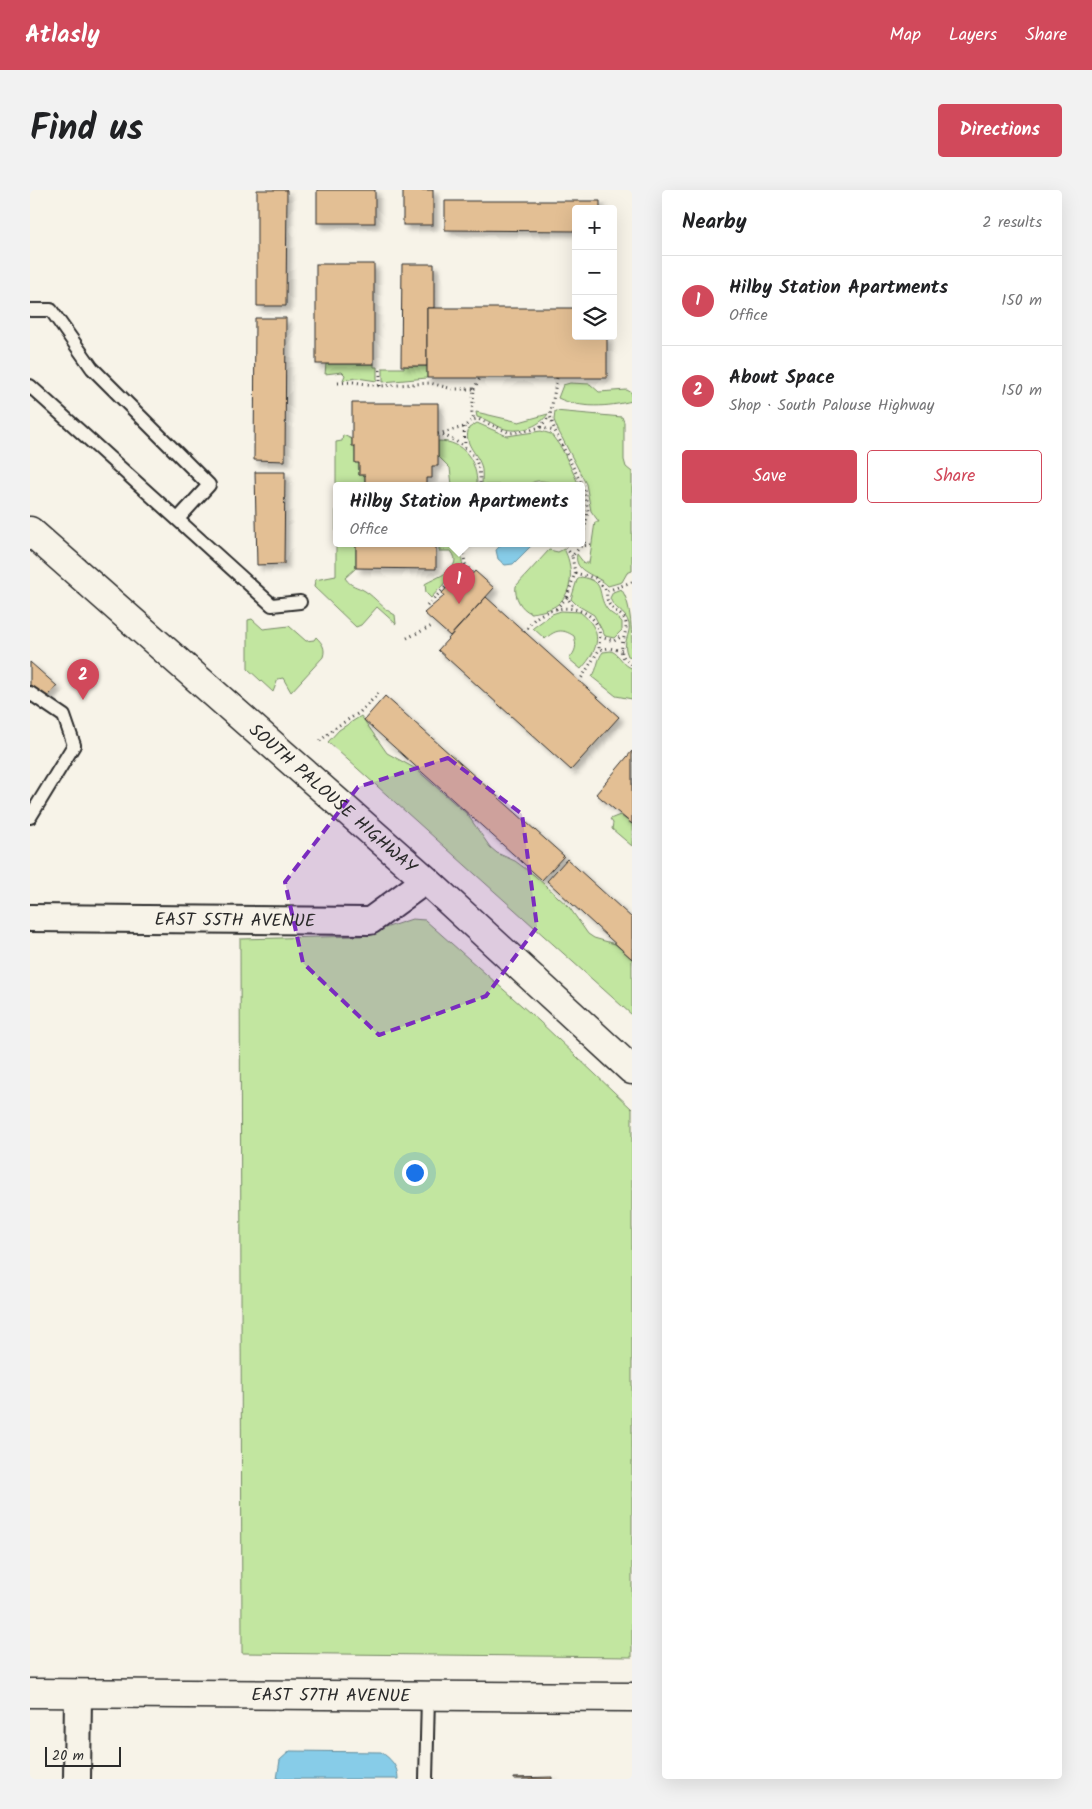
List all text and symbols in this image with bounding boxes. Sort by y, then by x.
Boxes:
text: Atlasly [25,16,100,55]
text: Map [890,21,921,50]
text: Layers [949,21,997,50]
text: Share [1025,21,1067,50]
text: Find us [30,102,143,158]
button: Directions [938,104,1062,157]
map controls [572,205,617,340]
button: + [572,205,617,250]
text: Nearby [682,206,747,239]
text: 2 results [982,210,1042,235]
button: − [572,250,617,295]
text: Hilby Station Apartments [729,273,948,303]
text: 1 [696,288,700,313]
text: 150 m [1001,288,1042,313]
button: layers [572,295,617,340]
text: Office [729,303,768,328]
text: About Space [729,363,835,393]
text: 2 [693,378,703,403]
text: 150 m [1001,378,1042,403]
text: Shop · South Palouse Highway [729,393,934,418]
button: Save [682,450,857,503]
button: Share [867,450,1042,503]
popup [333,482,585,547]
text: Hilby Station Apartments [349,487,569,517]
text: Office [349,517,388,542]
pin: 1 [443,563,475,604]
pin: 2 [67,659,99,700]
street label: SOUTH PALOUSE HIGHWAY [241,717,423,882]
street label: EAST 55TH AVENUE [154,906,316,937]
your location [402,1160,428,1186]
street label: EAST 57TH AVENUE [251,1681,411,1712]
scale bar [45,1744,121,1767]
text: 20 m [52,1745,84,1767]

